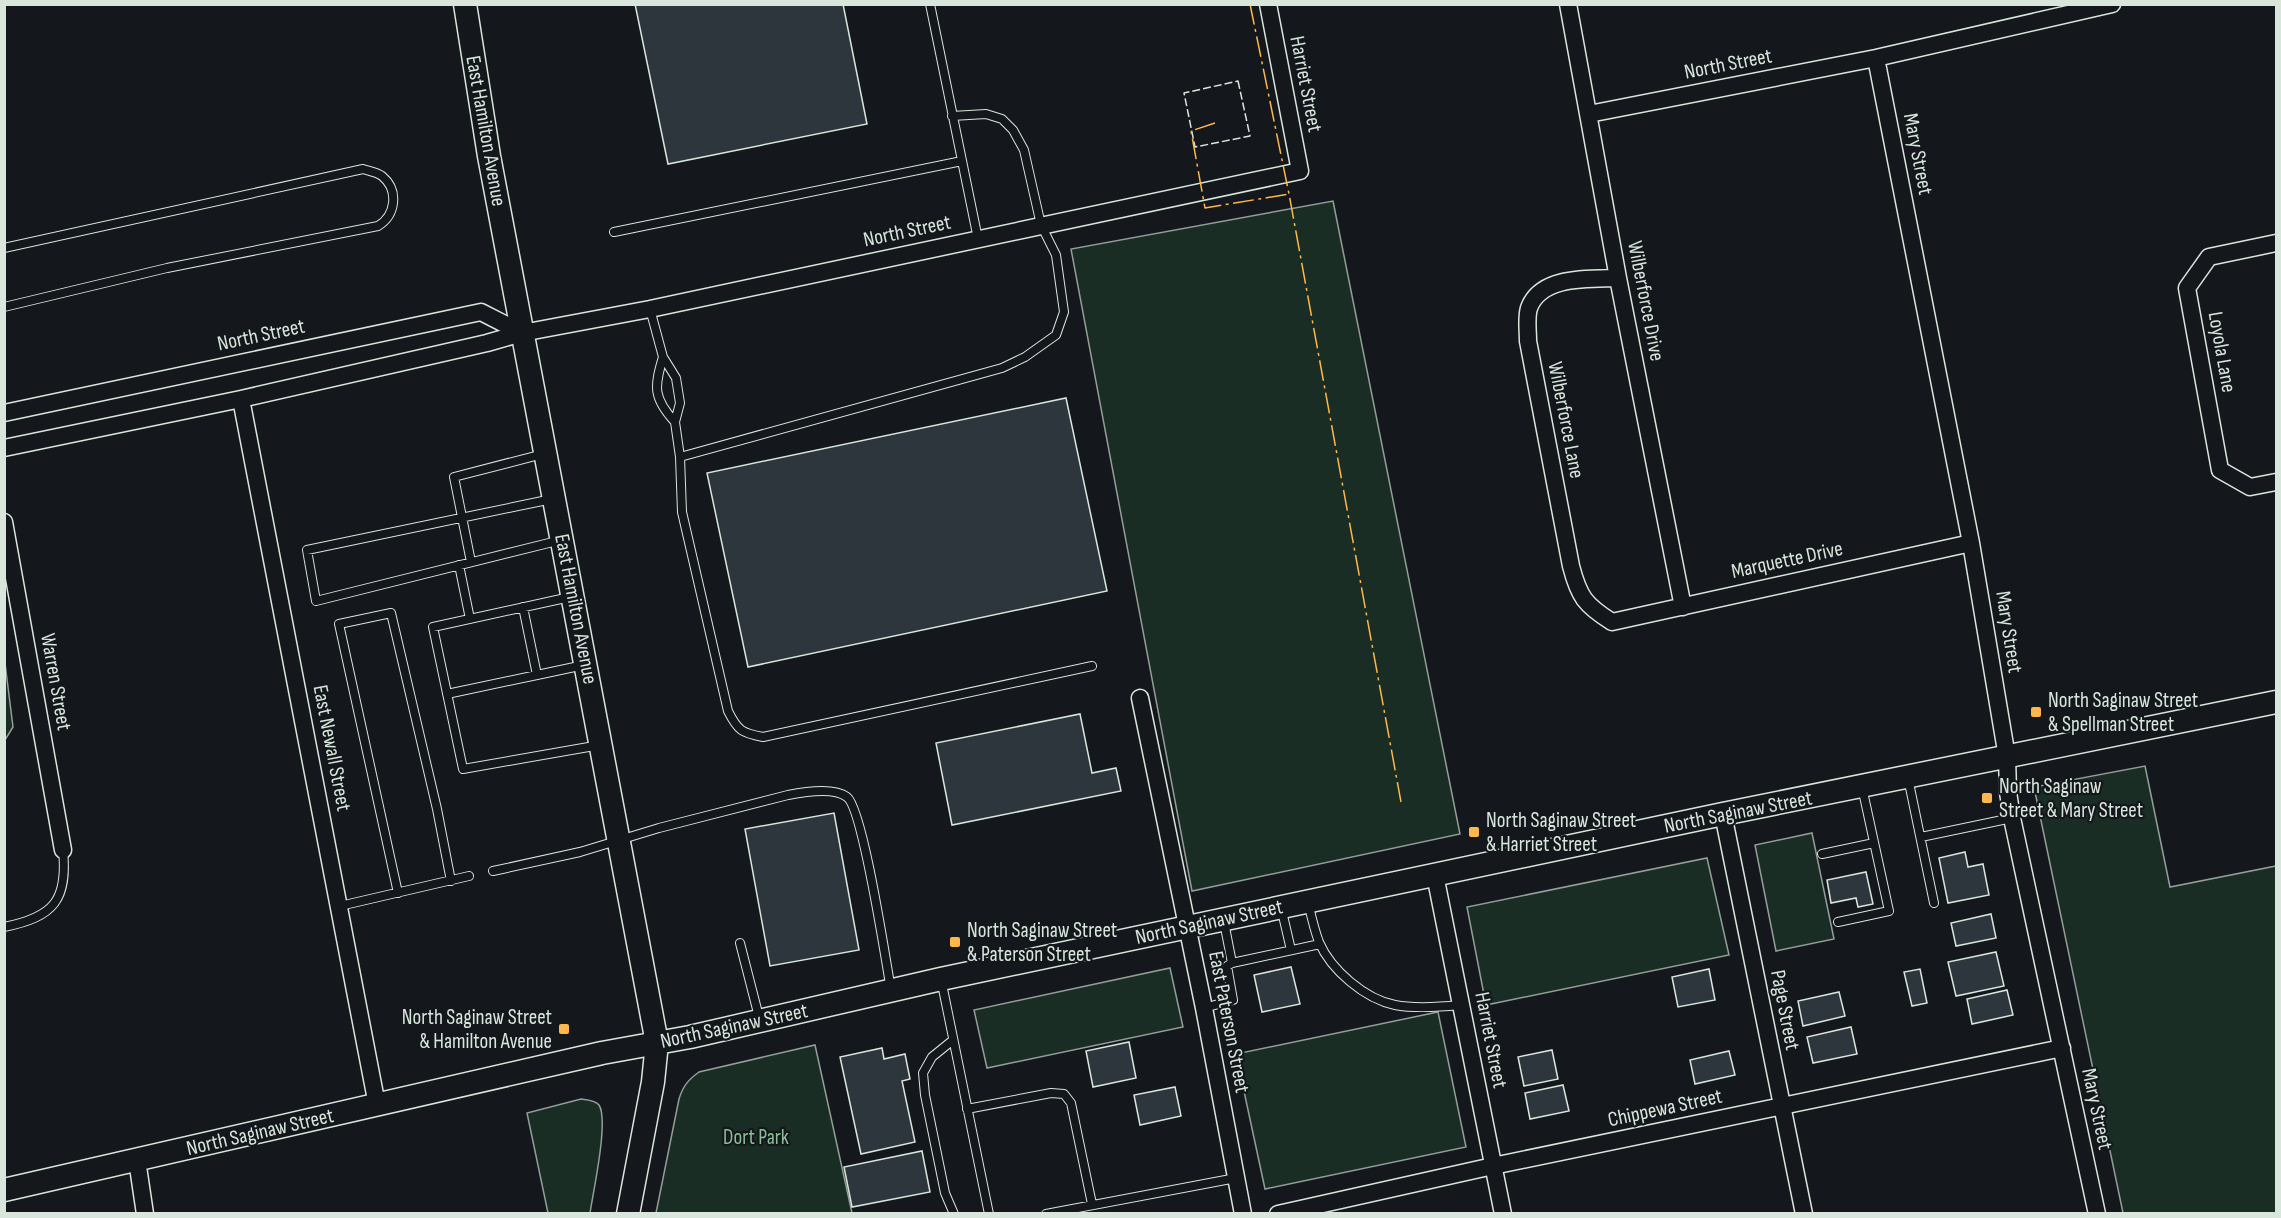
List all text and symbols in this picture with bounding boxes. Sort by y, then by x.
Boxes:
street label: Harriet Street [1284,34,1328,134]
street label: North Street [1682,43,1774,85]
street label: East Hamilton Avenue [460,54,512,208]
street label: Mary Street [1898,111,1938,197]
street label: North Street [861,210,953,252]
street label: Wilberforce Drive [1622,239,1670,363]
street label: Loyola Lane [2203,310,2241,394]
street label: North Street [215,314,307,356]
street label: Wilberforce Lane [1542,360,1590,480]
street label: East Hamilton Avenue [549,532,603,686]
street label: Marquette Drive [1729,536,1845,584]
street label: Mary Street [1990,589,2028,675]
street label: Warren Street [35,632,77,732]
street label: East Newall Street [308,683,356,813]
place label: North Saginaw Street & Spellman Street [2048,688,2198,737]
marker: North Saginaw Street & Spellman Street [2029,705,2043,719]
place label: North Saginaw Street & Mary Street [1999,774,2143,823]
street label: North Saginaw Street [1662,785,1814,839]
marker: North Saginaw Street & Mary Street [1980,791,1994,805]
place label: North Saginaw Street & Harriet Street [1486,808,1636,857]
marker: North Saginaw Street & Harriet Street [1467,825,1481,839]
street label: North Saginaw Street [1133,894,1285,950]
place label: North Saginaw Street & Paterson Street [967,918,1117,967]
marker: North Saginaw Street & Paterson Street [948,935,962,949]
street label: East Paterson Street [1203,949,1255,1095]
street label: Page Street [1765,968,1805,1052]
street label: Harriet Street [1469,990,1513,1090]
street label: North Saginaw Street [658,998,810,1054]
place label: North Saginaw Street & Hamilton Avenue [402,1005,552,1054]
marker: North Saginaw Street & Hamilton Avenue [557,1022,571,1036]
street label: Mary Street [2076,1066,2118,1152]
street label: Chippewa Street [1606,1084,1724,1132]
street label: North Saginaw Street [184,1103,336,1161]
park label: Dort Park [723,1125,789,1150]

